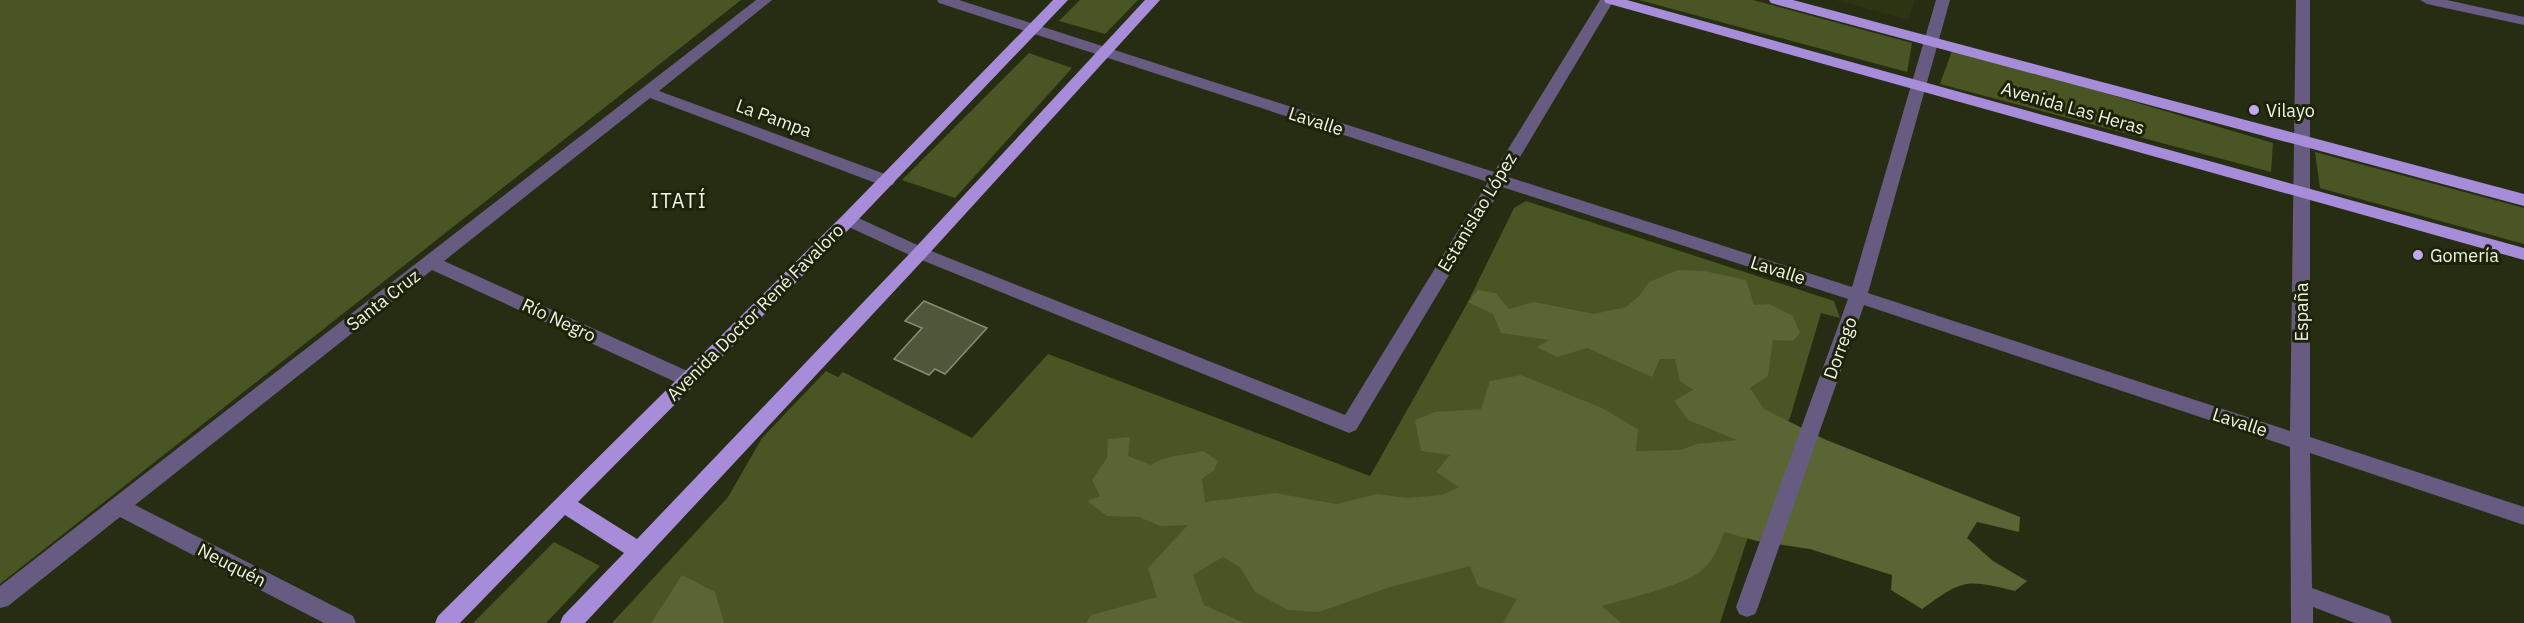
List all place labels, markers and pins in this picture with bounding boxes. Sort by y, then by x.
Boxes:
place label: Vilayo [2266,99,2315,122]
marker: Vilayo [2247,103,2261,117]
place label: Gomería [2430,244,2499,267]
marker: Gomería [2411,248,2425,262]

